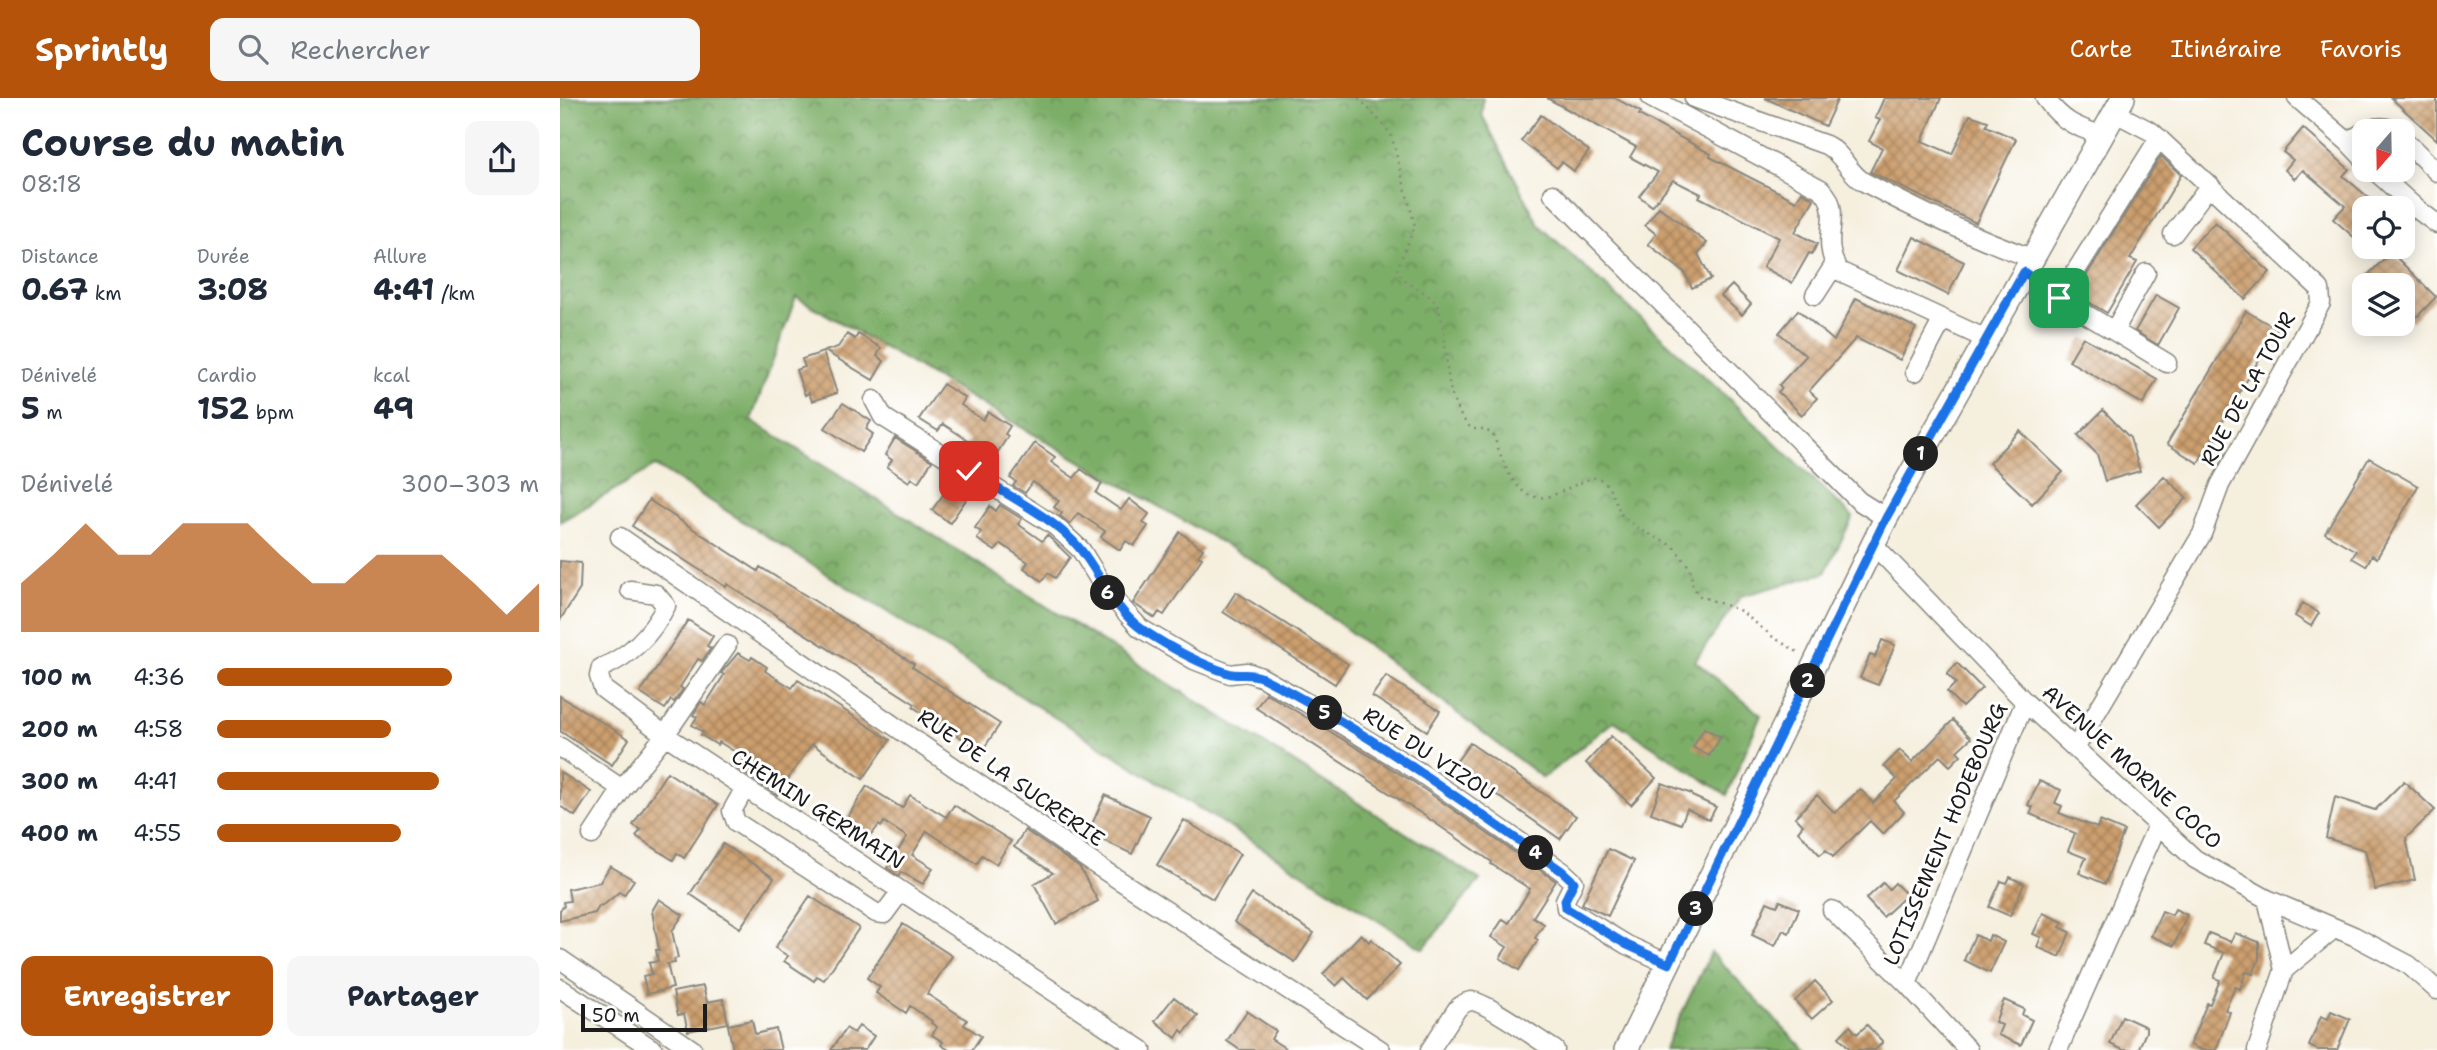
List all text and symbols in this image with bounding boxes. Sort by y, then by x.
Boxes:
search box [210,18,700,81]
text: Sprintly [35,27,168,72]
icon: search [234,30,272,68]
text: Rechercher [290,32,431,67]
text: Carte [2070,33,2133,65]
text: Itinéraire [2171,33,2282,65]
text: Favoris [2320,33,2402,65]
text: Course du matin [21,117,345,168]
north arrow [2352,119,2415,182]
map controls [2352,119,2415,336]
button: share [465,121,539,195]
text: 08:18 [21,169,82,199]
button: locate [2352,196,2415,259]
text: Distance [21,244,99,269]
text: Durée [197,244,250,269]
text: Allure [373,244,427,269]
pin [2029,268,2089,328]
text: 0.67 [21,269,88,310]
text: 3:08 [197,269,268,310]
text: 4:41 [373,269,435,310]
button: layers [2352,273,2415,336]
icon: arrive [2040,279,2078,317]
text: km [88,281,122,306]
text: /km [435,281,475,306]
street label: RUE DE LA TOUR [2194,307,2302,471]
text: Dénivelé [21,363,97,388]
text: Cardio [197,363,257,388]
text: kcal [373,363,410,388]
text: 5 [21,388,40,429]
text: 152 [197,388,249,429]
text: 49 [373,388,414,429]
text: m [40,400,63,425]
text: bpm [249,400,294,425]
pin: 1 [1904,436,1938,472]
pin [939,441,999,501]
text: 1 [1916,441,1925,466]
icon: check [950,452,988,490]
text: Dénivelé [21,469,113,499]
text: 300–303 m [401,469,539,499]
pin: 6 [1090,575,1126,610]
text: 6 [1101,580,1114,605]
text: 100 m [21,662,92,692]
text: 4:36 [133,662,185,692]
pin: 2 [1790,664,1826,698]
text: 2 [1801,668,1814,693]
street label: AVENUE MORNE COCO [2036,679,2228,855]
pin: 5 [1308,696,1342,730]
street label: LOTISSEMENT HODEBOURG [1877,698,2013,970]
text: 5 [1319,700,1330,725]
street label: RUE DU VIZOU [1358,701,1500,807]
street label: RUE DE LA SUCRERIE [912,703,1110,853]
text: 200 m [21,714,98,744]
text: 4:58 [133,714,184,744]
street label: CHEMIN GERMAIN [726,743,910,875]
text: 300 m [21,766,98,796]
text: 4:41 [133,766,178,796]
text: 400 m [21,818,98,848]
text: 4:55 [133,818,181,848]
pin: 4 [1518,836,1553,870]
text: 4 [1529,840,1542,865]
pin: 3 [1678,892,1714,926]
text: 3 [1689,896,1702,921]
button: Enregistrer [21,956,273,1036]
button: Partager [287,956,539,1036]
scale bar [581,1001,707,1033]
text: 50 m [592,1003,640,1028]

